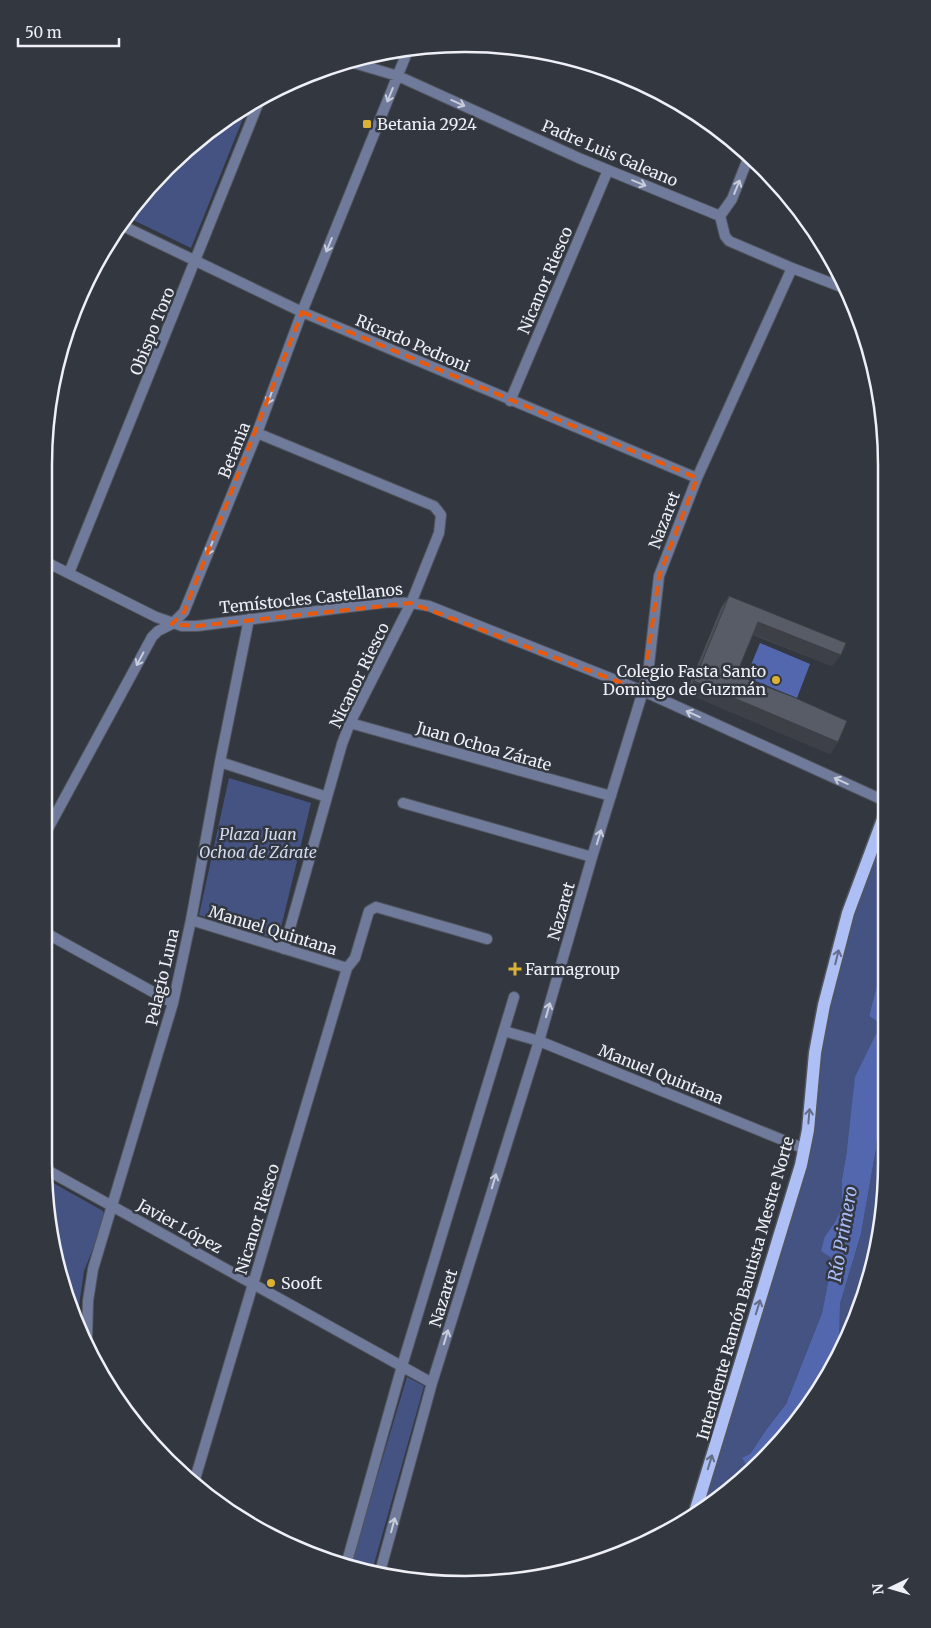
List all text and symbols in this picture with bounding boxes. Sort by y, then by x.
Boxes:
scale bar [18,15,119,47]
text: 50 m [25,23,62,42]
one-way arrow [385,87,394,102]
one-way arrow [450,99,465,109]
place label: Betania 2924 [377,114,477,134]
street label: Padre Luis Galeano [539,115,681,191]
marker: Betania 2924 [361,118,373,130]
one-way arrow [631,178,646,188]
one-way arrow [732,180,742,195]
street label: Nicanor Riesco [513,223,577,337]
one-way arrow [323,237,333,252]
street label: Obispo Toro [125,284,179,378]
street label: Ricardo Pedroni [353,310,473,376]
one-way arrow [265,389,274,404]
street label: Betania [214,419,254,481]
street label: Nazaret [644,488,684,552]
one-way arrow [205,540,214,555]
street label: Temístocles Castellanos [218,578,404,618]
street label: Nicanor Riesco [325,619,393,731]
one-way arrow [135,651,145,665]
place label: Colegio Fasta Santo Domingo de Guzmán [603,661,766,699]
marker: Colegio Fasta Santo Domingo de Guzmán [770,674,782,686]
one-way arrow [686,708,701,718]
street label: Juan Ochoa Zárate [413,717,554,775]
one-way arrow [834,776,849,786]
park label: Plaza Juan Ochoa de Zárate [199,824,317,862]
one-way arrow [594,829,604,845]
street label: Nazaret [543,879,579,943]
street label: Manuel Quintana [206,901,340,959]
street label: Pelagio Luna [141,926,183,1027]
one-way arrow [833,949,842,965]
place label: Farmagroup [525,959,620,979]
marker: Farmagroup [509,963,521,975]
one-way arrow [544,1002,554,1018]
street label: Manuel Quintana [596,1040,727,1108]
one-way arrow [805,1109,814,1125]
street label: Intendente Ramón Bautista Mestre Norte [692,1134,798,1442]
street label: Nicanor Riesco [231,1161,283,1277]
one-way arrow [490,1174,500,1190]
water label: Río Primero [823,1184,862,1284]
street label: Javier López [133,1194,226,1258]
street label: Nazaret [425,1266,462,1330]
place label: Sooft [281,1273,323,1293]
marker: Sooft [265,1277,277,1289]
one-way arrow [753,1299,763,1315]
one-way arrow [442,1329,452,1345]
one-way arrow [706,1455,716,1471]
one-way arrow [388,1518,398,1534]
north arrow [866,1563,916,1613]
text: N [869,1583,887,1595]

